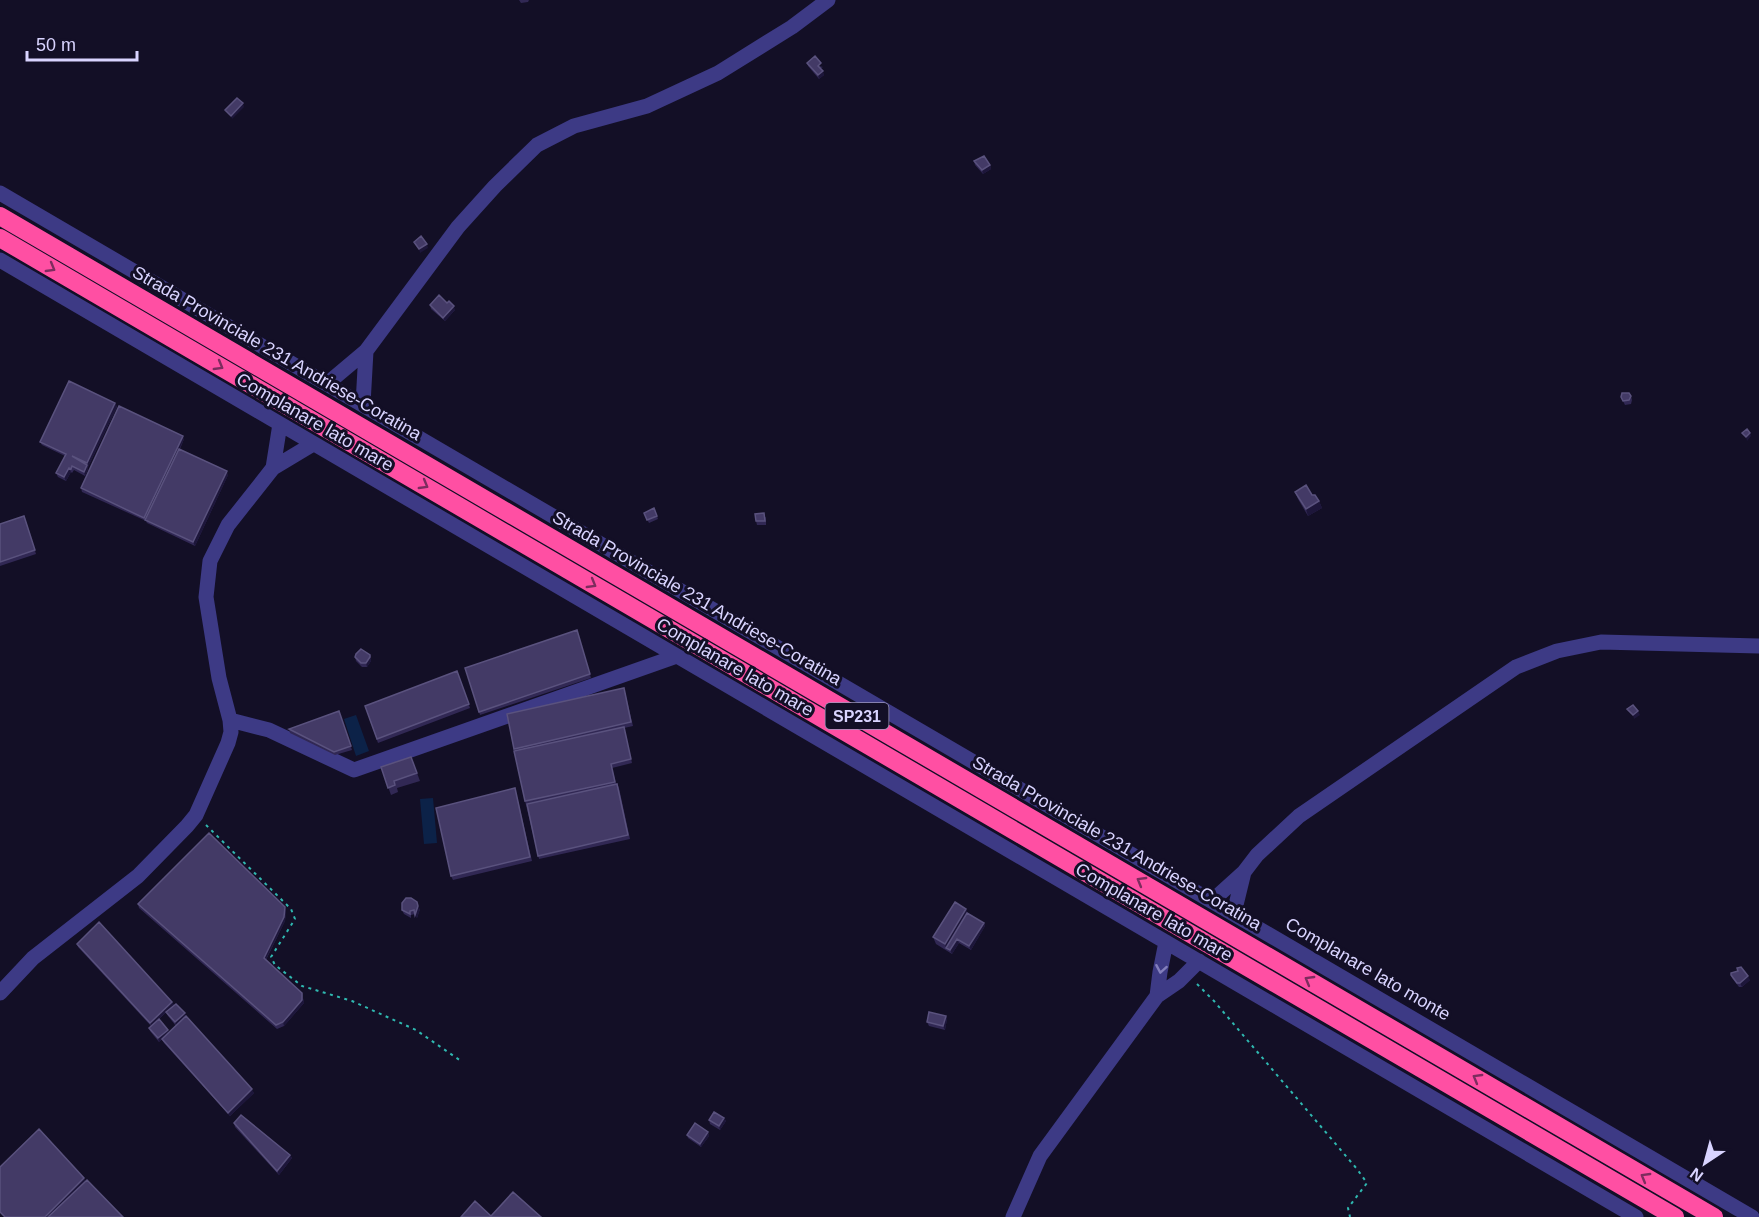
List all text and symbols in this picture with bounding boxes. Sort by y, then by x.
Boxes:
scale bar [27,24,136,62]
text: 50 m [36,35,76,55]
one-way arrow [44,261,55,272]
street label: Strada Provinciale 231 Andriese-Coratina [129,262,426,445]
one-way arrow [213,359,223,370]
street label: Complanare lato mare [233,369,397,475]
one-way arrow [418,478,428,490]
street label: Strada Provinciale 231 Andriese-Coratina [549,507,846,690]
one-way arrow [586,577,596,588]
street label: Complanare lato mare [653,614,817,720]
road number: SP231 [826,703,888,729]
street label: Strada Provinciale 231 Andriese-Coratina [969,752,1266,935]
street label: Complanare lato mare [1072,859,1236,965]
one-way arrow [1137,877,1147,888]
street label: Complanare lato monte [1282,914,1454,1024]
one-way arrow [1155,963,1168,973]
one-way arrow [1305,975,1315,987]
one-way arrow [1473,1074,1483,1085]
north arrow [1675,1133,1735,1193]
text: N [1687,1164,1706,1185]
one-way arrow [1641,1172,1651,1184]

